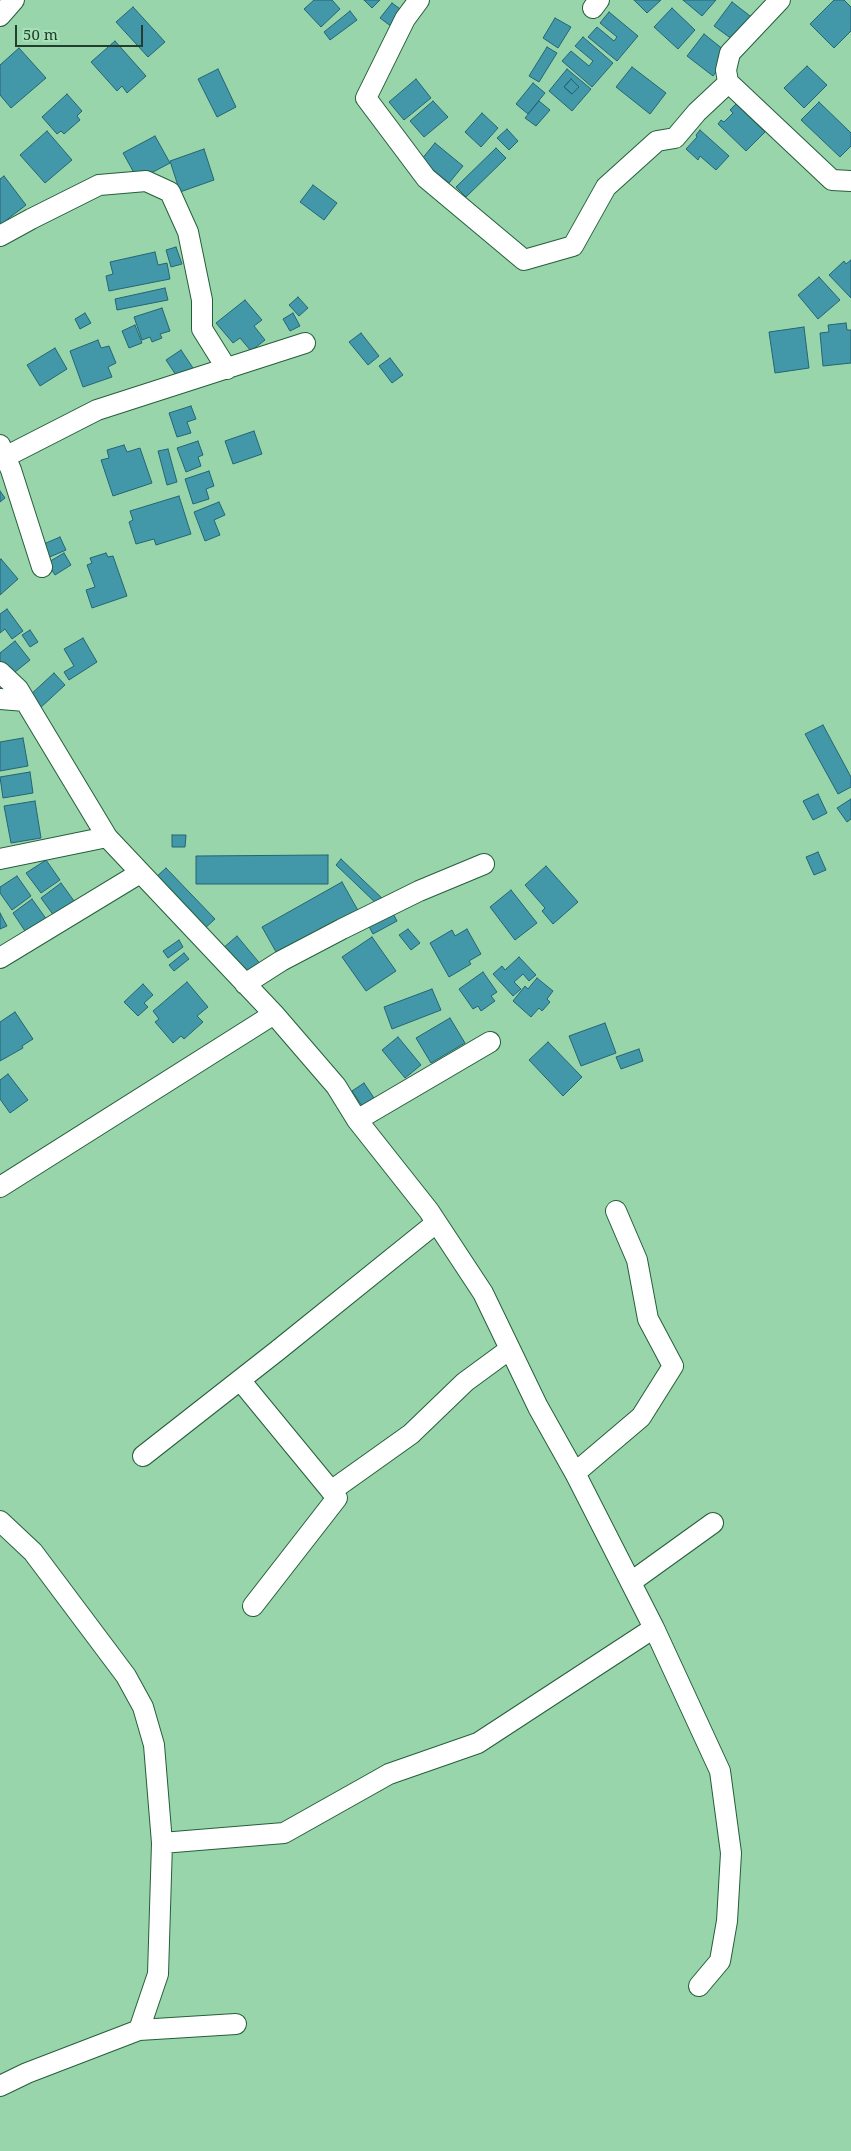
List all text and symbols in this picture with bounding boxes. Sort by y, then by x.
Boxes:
scale bar [18,15,145,47]
text: 50 m [23,24,58,44]

